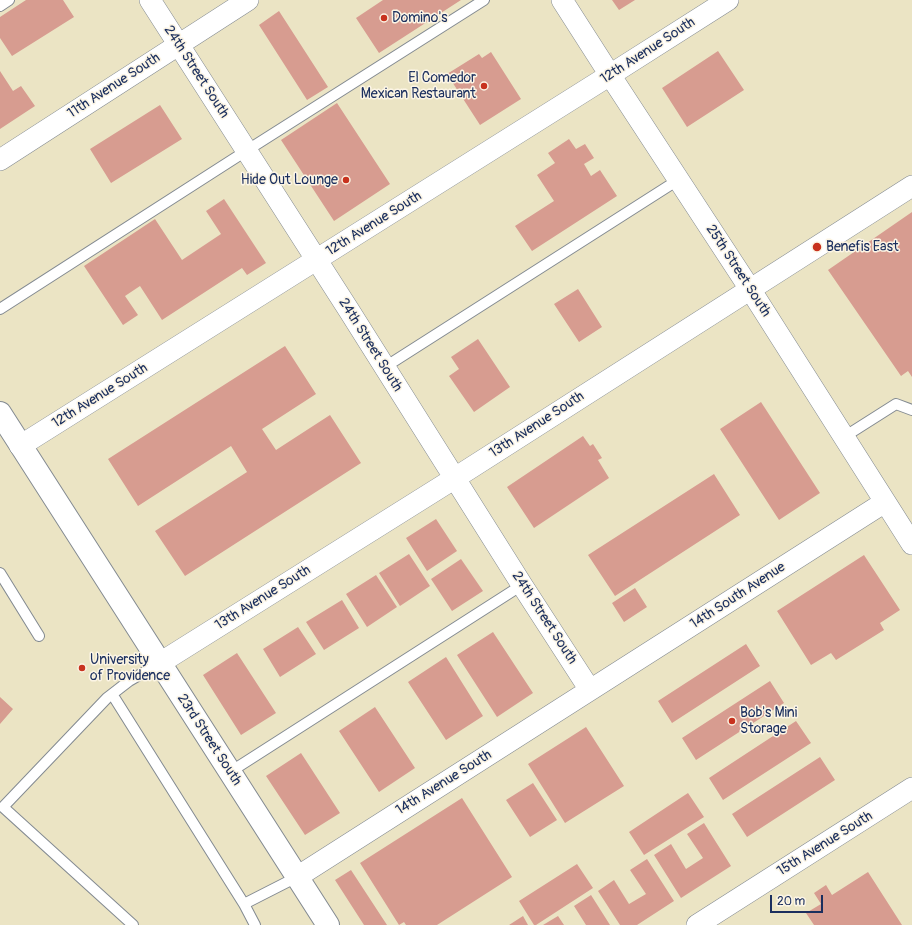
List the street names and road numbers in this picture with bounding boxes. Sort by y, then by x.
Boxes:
street label: 12th Avenue South [597,14,699,88]
street label: 24th Street South [160,23,232,121]
street label: 11th Avenue South [64,50,164,122]
street label: 12th Avenue South [323,188,425,260]
street label: 25th Street South [702,222,774,320]
street label: 24th Street South [334,295,406,395]
street label: 12th Avenue South [49,360,151,432]
street label: 13th Avenue South [486,388,588,462]
street label: 14th South Avenue [687,559,789,633]
street label: 13th Avenue South [212,562,314,634]
street label: 24th Street South [508,569,580,667]
street label: 23rd Street South [173,691,245,789]
street label: 14th Avenue South [393,747,495,819]
street label: 15th Avenue South [774,808,876,880]

